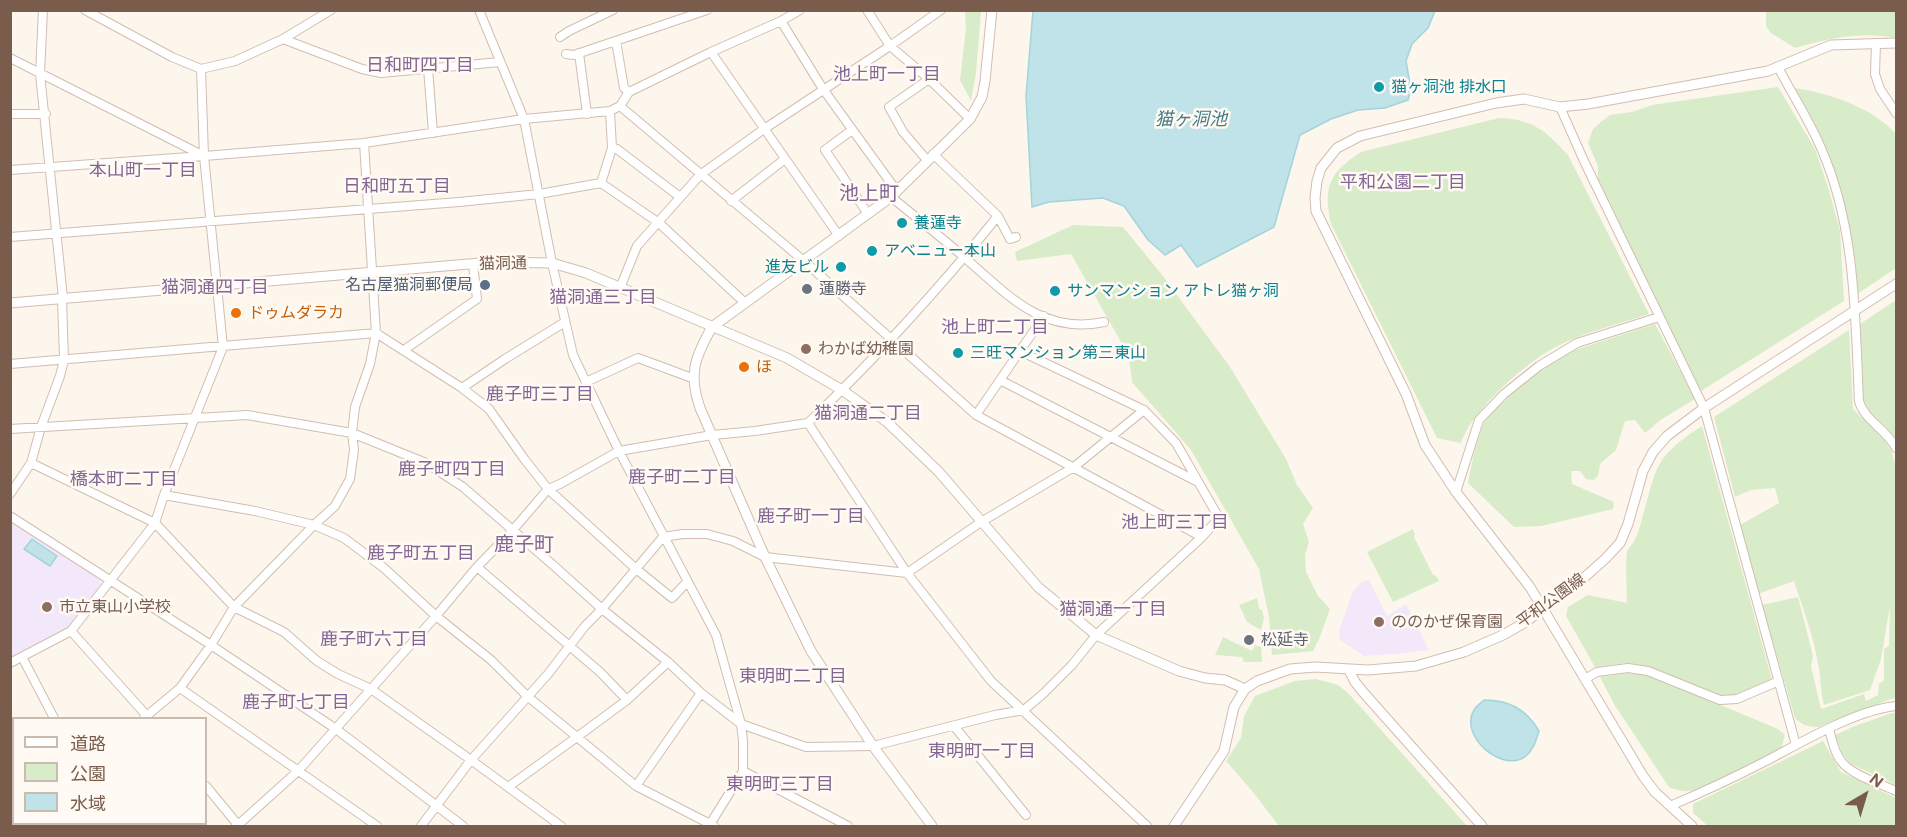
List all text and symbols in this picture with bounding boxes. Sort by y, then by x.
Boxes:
district label: 日和町四丁目 [366,55,474,77]
district label: 池上町一丁目 [833,64,941,86]
place label: 猫ヶ洞池 排水口 [1391,77,1507,97]
marker: 猫ヶ洞池 排水口 [1372,80,1386,94]
water label: 猫ヶ洞池 [1155,109,1227,131]
district label: 本山町一丁目 [89,160,197,182]
district label: 平和公園二丁目 [1340,172,1466,194]
district label: 日和町五丁目 [343,176,451,198]
district label: 池上町 [839,182,899,206]
place label: 養蓮寺 [914,213,962,233]
marker: 養蓮寺 [895,216,909,230]
place label: アベニュー本山 [884,241,996,261]
marker: アベニュー本山 [865,244,879,258]
street label: 猫洞通 [479,254,527,274]
place label: 進友ビル [765,257,829,277]
marker: 進友ビル [834,260,848,274]
place label: 名古屋猫洞郵便局 [345,275,473,295]
district label: 猫洞通四丁目 [161,277,269,299]
marker: 名古屋猫洞郵便局 [478,278,492,292]
place label: 蓮勝寺 [819,279,867,299]
place label: サンマンション アトレ猫ヶ洞 [1067,281,1279,301]
marker: 蓮勝寺 [800,282,814,296]
marker: サンマンション アトレ猫ヶ洞 [1048,284,1062,298]
district label: 猫洞通三丁目 [549,287,657,309]
place label: ドゥムダラカ [248,303,344,323]
marker: ドゥムダラカ [229,306,243,320]
district label: 池上町二丁目 [941,317,1049,339]
place label: わかば幼稚園 [818,339,914,359]
marker: わかば幼稚園 [799,342,813,356]
place label: 三旺マンション第三東山 [970,343,1146,363]
marker: 三旺マンション第三東山 [951,346,965,360]
place label: ほ [756,357,772,377]
marker: ほ [737,360,751,374]
district label: 鹿子町三丁目 [486,384,594,406]
district label: 猫洞通二丁目 [814,403,922,425]
district label: 鹿子町四丁目 [398,459,506,481]
district label: 鹿子町二丁目 [628,467,736,489]
district label: 橋本町二丁目 [70,469,178,491]
district label: 鹿子町一丁目 [757,506,865,528]
district label: 池上町三丁目 [1121,512,1229,534]
district label: 鹿子町 [494,533,554,557]
district label: 鹿子町五丁目 [367,543,475,565]
street label: 平和公園線 [1513,570,1589,632]
place label: 市立東山小学校 [59,597,171,617]
district label: 猫洞通一丁目 [1059,599,1167,621]
marker: 市立東山小学校 [40,600,54,614]
place label: ののかぜ保育園 [1391,612,1503,632]
marker: ののかぜ保育園 [1372,615,1386,629]
district label: 鹿子町六丁目 [320,629,428,651]
place label: 松延寺 [1261,630,1309,650]
marker: 松延寺 [1242,633,1256,647]
district label: 東明町二丁目 [739,666,847,688]
district label: 鹿子町七丁目 [242,692,350,714]
legend [12,717,207,825]
text: 道路 [70,733,106,755]
district label: 東明町一丁目 [928,741,1036,763]
text: 公園 [70,763,106,785]
north arrow [1835,765,1895,825]
text: N [1866,769,1887,792]
district label: 東明町三丁目 [726,774,834,796]
text: 水域 [70,793,106,815]

